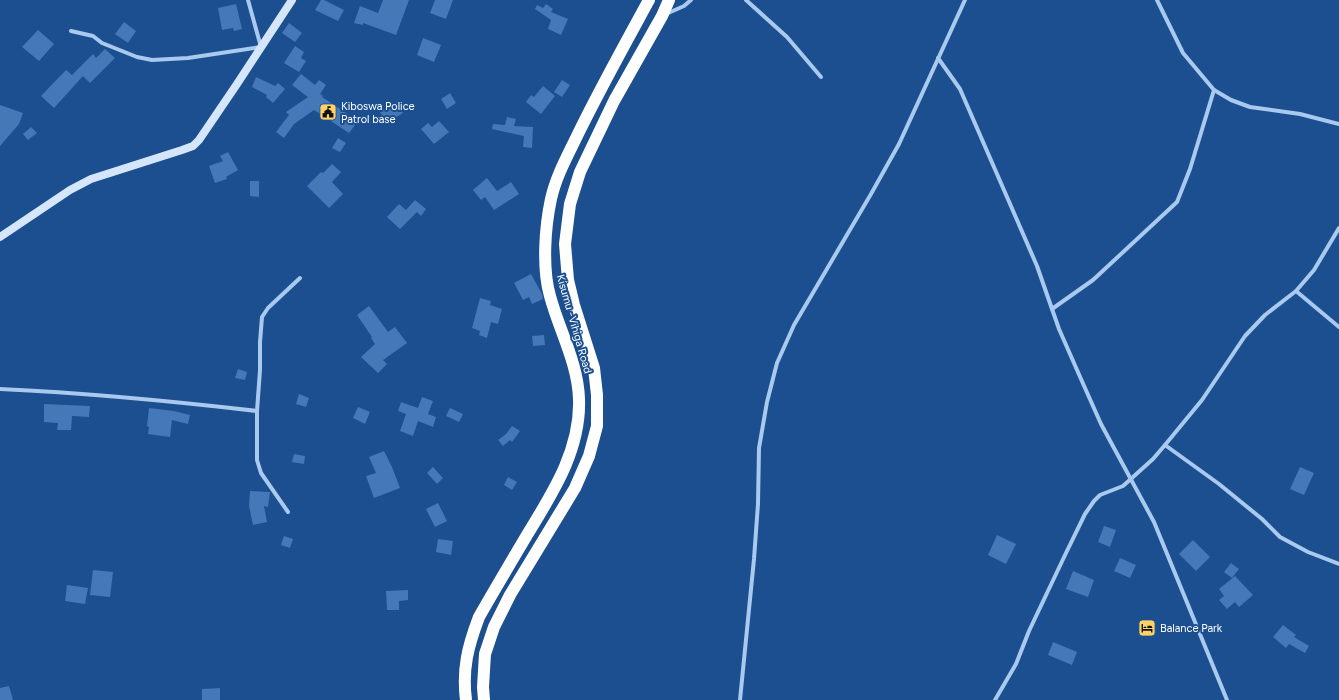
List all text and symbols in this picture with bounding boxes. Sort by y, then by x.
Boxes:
place label: Kiboswa Police Patrol base [341,100,415,126]
public building icon: Kiboswa Police Patrol base [318,102,338,122]
street label: Kisumu -Vihiga Road [554,273,594,375]
hotel icon: Balance Park [1137,618,1157,638]
place label: Balance Park [1160,622,1223,635]

